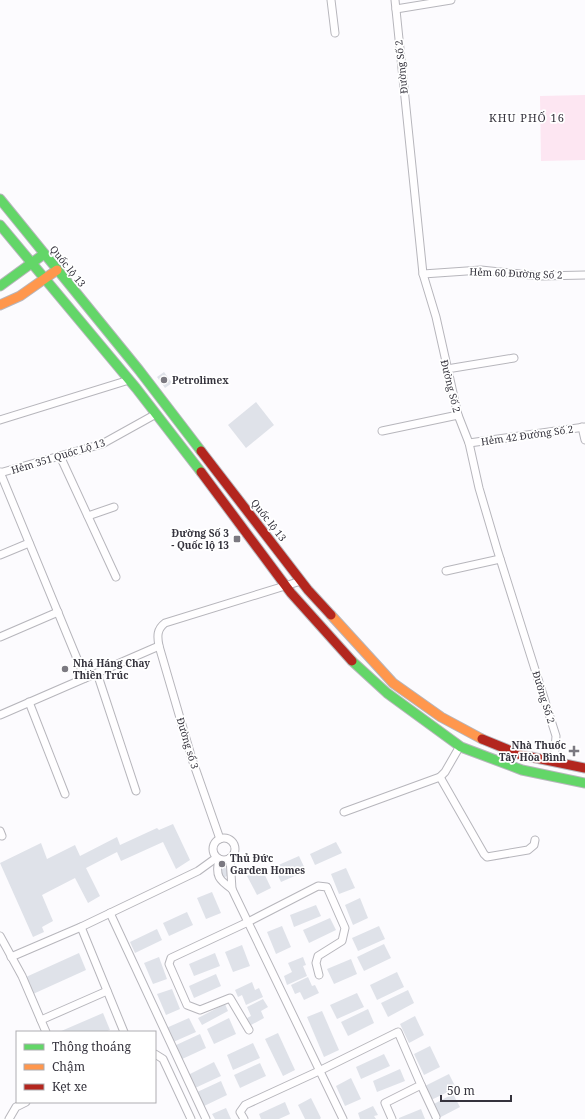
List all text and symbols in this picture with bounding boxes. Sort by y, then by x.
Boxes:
street label: Đường Số 2 [391,39,411,95]
district label: KHU PHỐ 16 [489,110,565,125]
street label: Quốc lộ 13 [47,242,89,290]
street label: Hẻm 60 Đường Số 2 [469,264,563,282]
street label: Đường Số 2 [438,358,464,414]
place label: Petrolimex [172,373,229,387]
marker: Petrolimex [159,375,169,385]
street label: Hẻm 42 Đường Số 2 [480,422,574,448]
street label: Hẻm 351 Quốc Lộ 13 [9,435,107,477]
street label: Quốc lộ 13 [248,496,290,544]
place label: Đường Số 3 - Quốc lộ 13 [171,526,229,552]
marker: Đường Số 3 - Quốc lộ 13 [232,534,242,544]
place label: Nhá Háng Chay Thiền Trúc [73,656,150,682]
marker: Nhá Háng Chay Thiền Trúc [60,664,70,674]
street label: Đường Số 2 [529,669,559,725]
street label: Đường sổ 3 [174,716,203,771]
place label: Nhà Thuốc Tây Hòa Bình [499,738,566,764]
marker: Nhà Thuốc Tây Hòa Bình [569,746,579,756]
place label: Thủ Đức Garden Homes [230,851,305,877]
marker: Thủ Đức Garden Homes [217,859,227,869]
legend [16,1031,156,1103]
text: Thông thoáng [52,1038,131,1055]
text: Chậm [52,1058,85,1075]
scale bar [441,1077,511,1103]
text: Kẹt xe [52,1078,87,1095]
text: 50 m [447,1082,475,1099]

